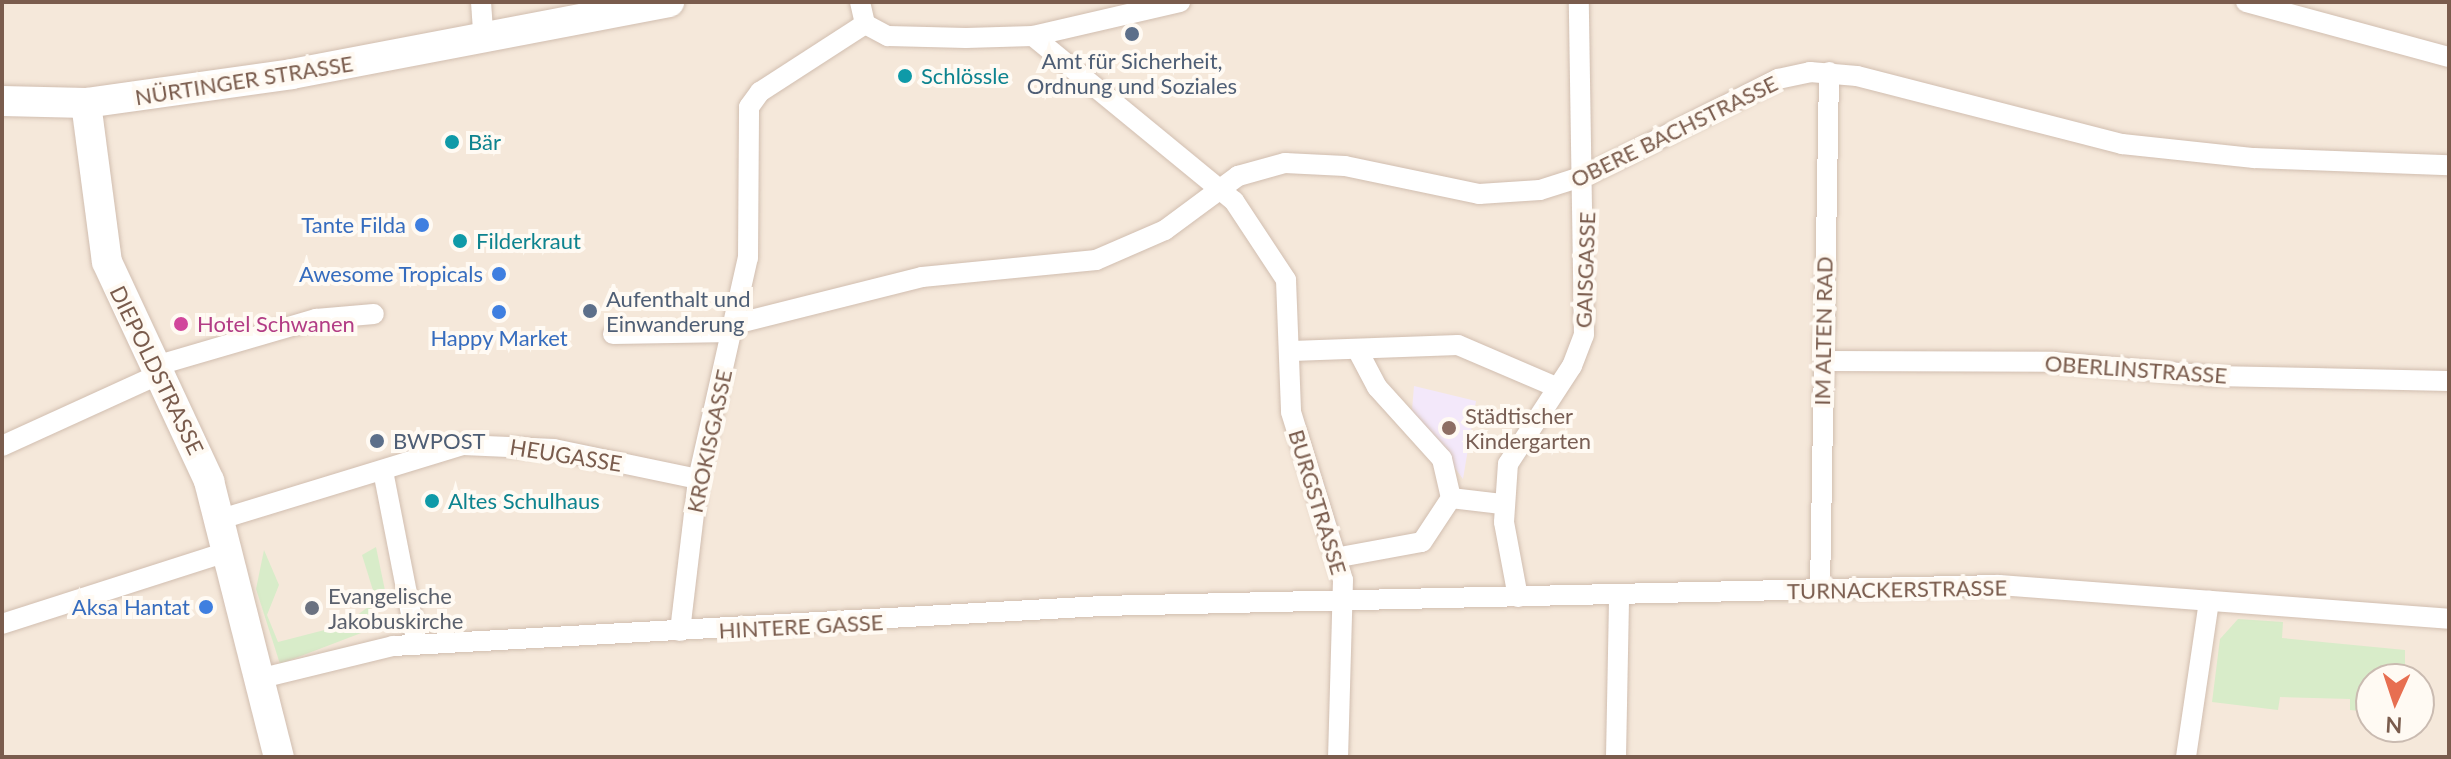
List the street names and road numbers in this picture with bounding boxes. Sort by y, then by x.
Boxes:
street label: NÜRTINGER STRASSE [133,50,355,110]
street label: OBERE BACHSTRASSE [1566,69,1782,193]
street label: GAISGASSE [1570,211,1600,329]
street label: IM ALTEN RAD [1808,256,1838,406]
street label: DIEPOLDSTRASSE [105,281,209,459]
street label: OBERLINSTRASSE [2044,349,2228,389]
street label: KROKISGASSE [681,367,737,515]
street label: BURGSTRASSE [1283,426,1353,578]
street label: HEUGASSE [508,433,624,477]
street label: TURNACKERSTRASSE [1787,574,2007,604]
street label: HINTERE GASSE [718,609,884,643]

